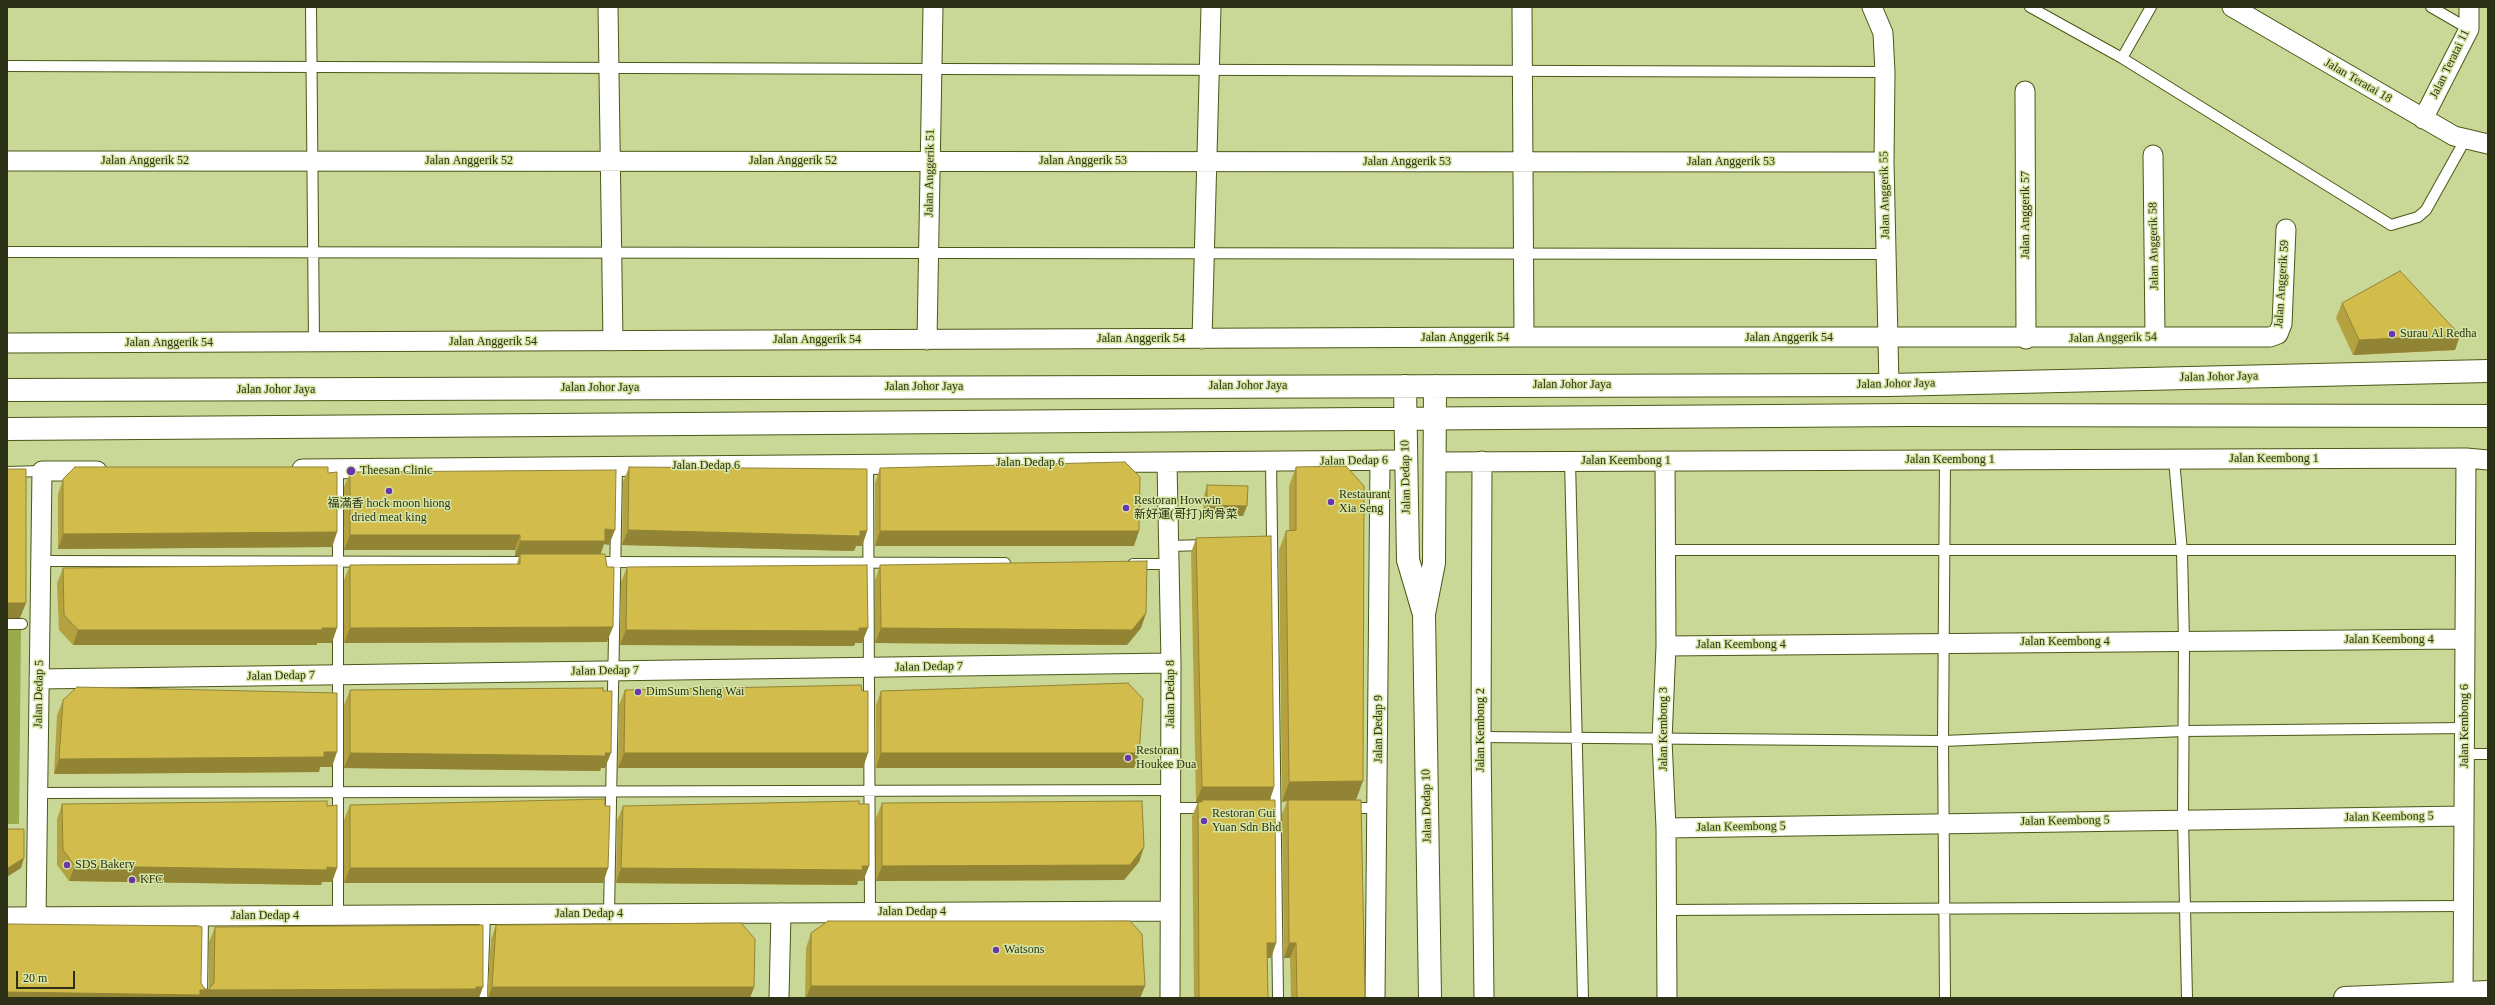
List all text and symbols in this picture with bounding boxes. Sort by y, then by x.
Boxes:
street label: Jalan Teratai 11 [2427,27,2473,101]
street label: Jalan Teratai 18 [2322,56,2394,106]
street label: Jalan Anggerik 51 [922,129,938,217]
street label: Jalan Anggerik 55 [1877,151,1893,239]
street label: Jalan Anggerik 52 [101,154,189,168]
street label: Jalan Anggerik 52 [425,154,513,168]
street label: Jalan Anggerik 52 [749,154,837,168]
street label: Jalan Anggerik 53 [1039,154,1127,168]
street label: Jalan Anggerik 53 [1363,155,1451,169]
street label: Jalan Anggerik 53 [1687,155,1775,169]
street label: Jalan Anggerik 57 [2019,171,2033,259]
street label: Jalan Anggerik 58 [2146,202,2162,290]
street label: Jalan Anggerik 59 [2272,240,2292,328]
place label: Surau Al Redha [2400,327,2477,341]
marker: Surau Al Redha [2387,329,2397,339]
street label: Jalan Anggerik 54 [2069,330,2157,346]
street label: Jalan Anggerik 54 [1421,331,1509,345]
street label: Jalan Anggerik 54 [1745,331,1833,345]
street label: Jalan Anggerik 54 [1097,332,1185,346]
street label: Jalan Anggerik 54 [773,333,861,347]
street label: Jalan Anggerik 54 [449,335,537,349]
street label: Jalan Anggerik 54 [125,336,213,350]
street label: Jalan Johor Jaya [2180,369,2258,385]
street label: Jalan Johor Jaya [1857,376,1935,392]
street label: Jalan Johor Jaya [1533,378,1611,392]
street label: Jalan Johor Jaya [1209,379,1287,393]
street label: Jalan Johor Jaya [885,380,963,394]
street label: Jalan Johor Jaya [561,381,639,395]
street label: Jalan Johor Jaya [237,383,315,397]
street label: Jalan Dedap 10 [1398,440,1414,514]
street label: Jalan Keembong 1 [2229,452,2319,466]
street label: Jalan Dedap 6 [1320,453,1388,469]
street label: Jalan Keembong 1 [1905,453,1995,467]
street label: Jalan Keembong 1 [1581,454,1671,468]
street label: Jalan Dedap 6 [996,456,1064,470]
street label: Jalan Dedap 6 [672,459,740,473]
place label: Theesan Clinic [360,464,432,478]
marker: Theesan Clinic [345,465,357,477]
marker: 福滿香 hock moon hiong dried meat king [384,486,394,496]
place label: Restaurant Xia Seng [1339,488,1390,516]
place label: Restoran Howwin 新好運(哥打)肉骨菜 [1134,494,1238,522]
place label: 福滿香 hock moon hiong dried meat king [328,497,450,525]
marker: Restaurant Xia Seng [1326,497,1336,507]
marker: Restoran Howwin 新好運(哥打)肉骨菜 [1121,503,1131,513]
street label: Jalan Keembong 4 [2344,633,2434,647]
street label: Jalan Keembong 4 [2020,635,2110,649]
street label: Jalan Keembong 4 [1696,638,1786,652]
street label: Jalan Dedap 7 [895,659,963,675]
street label: Jalan Dedap 5 [31,660,47,728]
street label: Jalan Dedap 8 [1164,660,1178,728]
street label: Jalan Dedap 7 [571,663,639,679]
street label: Jalan Dedap 7 [247,668,315,684]
street label: Jalan Kembong 6 [2458,684,2472,768]
place label: DimSum Sheng Wai [646,685,744,699]
marker: DimSum Sheng Wai [633,687,643,697]
street label: Jalan Kembong 3 [1657,687,1671,771]
street label: Jalan Kembong 2 [1474,688,1488,772]
street label: Jalan Dedap 9 [1372,695,1386,763]
place label: Restoran Houkee Dua [1136,744,1196,772]
marker: Restoran Houkee Dua [1123,753,1133,763]
street label: Jalan Dedap 10 [1419,769,1435,843]
place label: Restoran Gui Yuan Sdn Bhd [1212,807,1281,835]
street label: Jalan Keembong 5 [2344,809,2434,825]
street label: Jalan Keembong 5 [2020,813,2110,829]
marker: Restoran Gui Yuan Sdn Bhd [1199,816,1209,826]
street label: Jalan Keembong 5 [1696,819,1786,835]
place label: SDS Bakery [75,858,135,872]
marker: SDS Bakery [62,860,72,870]
place label: KFC [140,873,163,887]
marker: KFC [127,875,137,885]
street label: Jalan Dedap 4 [878,905,946,919]
street label: Jalan Dedap 4 [555,907,623,921]
street label: Jalan Dedap 4 [231,909,299,923]
place label: Watsons [1004,943,1044,957]
marker: Watsons [991,945,1001,955]
scale bar [18,963,77,989]
text: 20 m [23,971,47,985]

